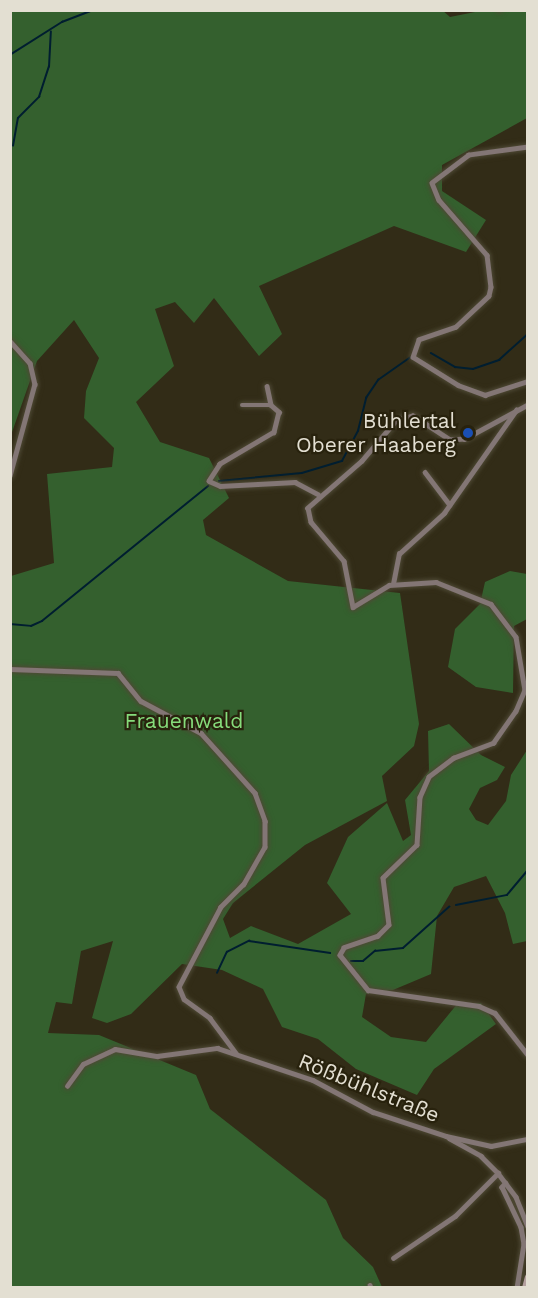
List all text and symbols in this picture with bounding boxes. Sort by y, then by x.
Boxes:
place label: Bühlertal Oberer Haaberg [295,408,456,458]
marker: Bühlertal Oberer Haaberg [461,426,475,440]
park label: Frauenwald [125,708,243,734]
street label: Rößbühlstraße [295,1048,443,1128]

